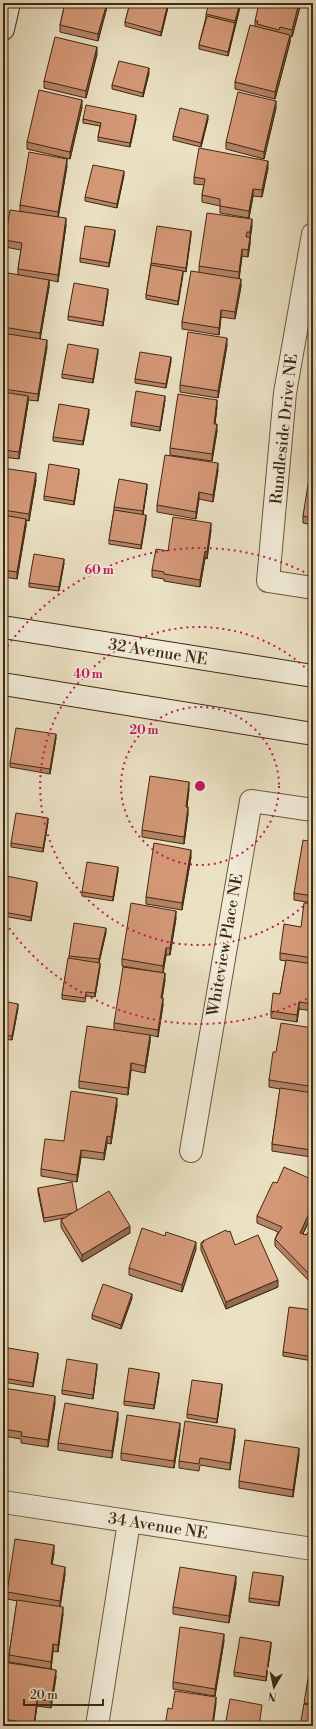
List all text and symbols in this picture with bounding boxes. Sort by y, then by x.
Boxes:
street label: Rundleside Drive NE [266,353,302,505]
text: 60 m [84,563,114,578]
street label: 32 Avenue NE [107,634,209,670]
text: 40 m [73,667,103,682]
text: 20 m [129,723,159,738]
centre of rings [193,779,207,793]
street label: Whiteview Place NE [202,872,247,1019]
street label: 34 Avenue NE [107,1508,209,1544]
north arrow [254,1667,294,1707]
scale bar [24,1681,103,1707]
text: 20 m [30,1688,58,1703]
text: N [267,1688,278,1703]

